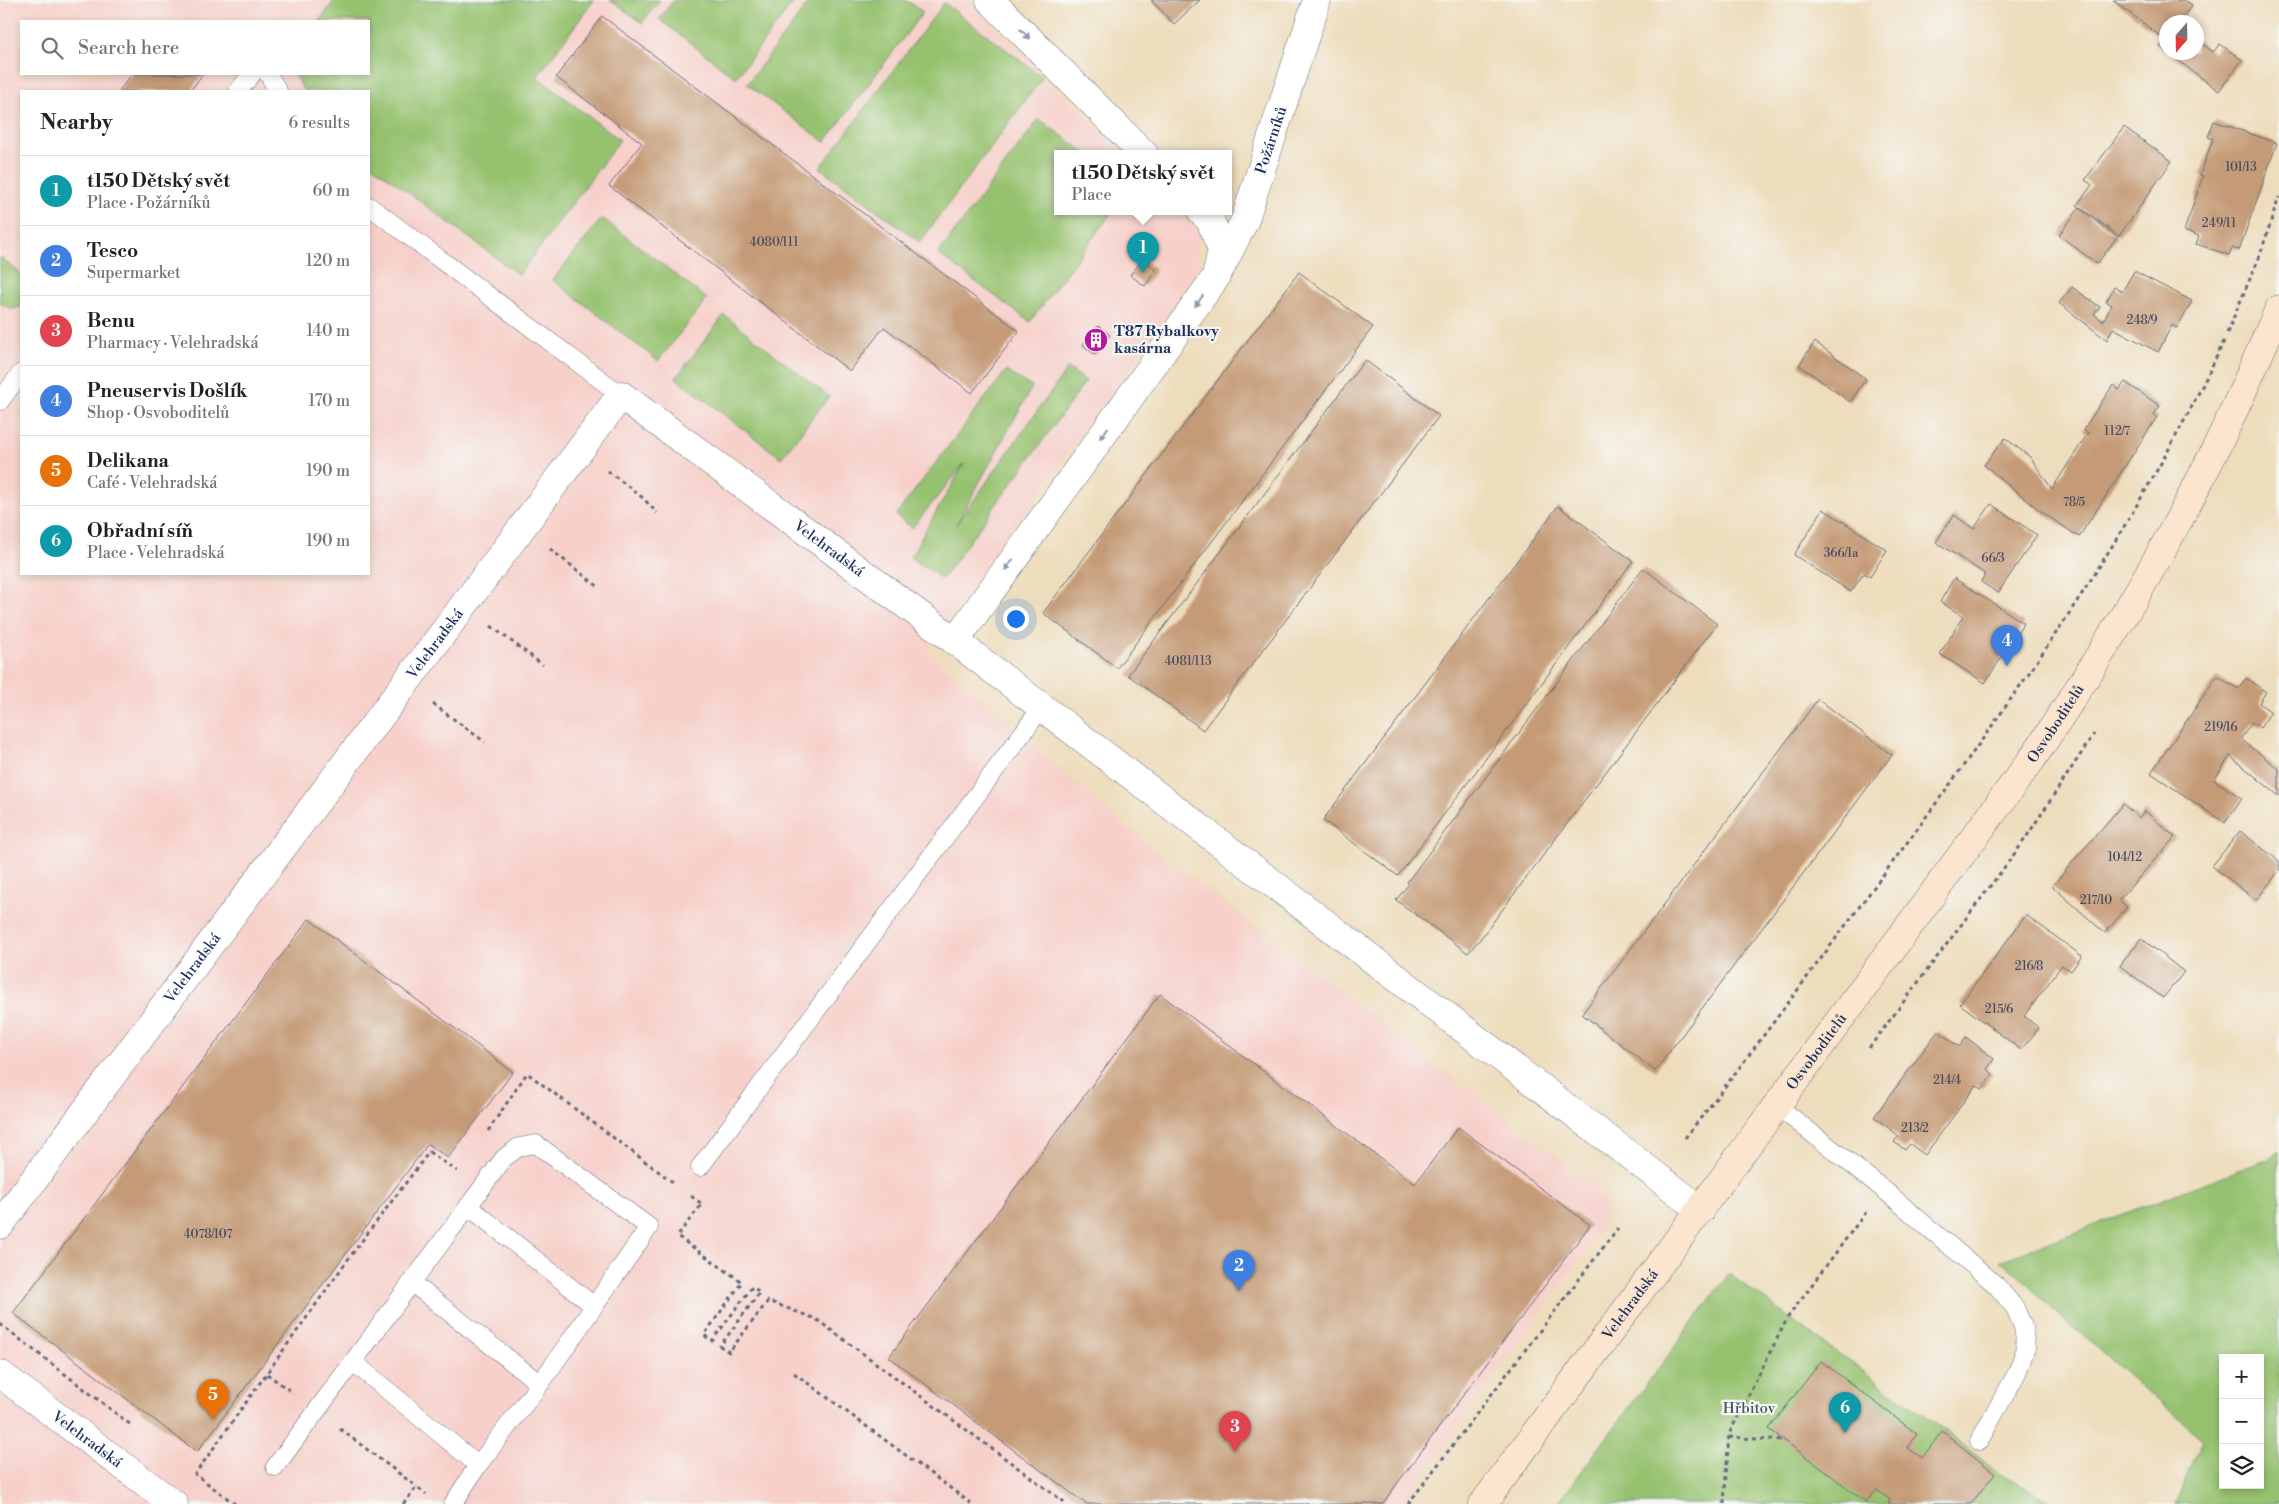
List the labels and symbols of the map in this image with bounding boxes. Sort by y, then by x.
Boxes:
north arrow [2159,15,2204,60]
one-way arrow [1018,28,1030,40]
street label: Požárníků [1251,104,1291,176]
house number: 101/13 [2225,160,2257,175]
house number: 249/11 [2202,216,2237,231]
pin: 1 [1127,232,1159,273]
house number: 4080/111 [750,235,799,250]
one-way arrow [1194,294,1204,308]
house number: 248/9 [2127,313,2157,328]
place label: T87 Rybalkovy kasárna [1114,322,1219,358]
building icon: T87 Rybalkovy kasárna [1083,327,1109,353]
house number: 112/7 [2104,424,2130,439]
one-way arrow [1099,426,1109,440]
house number: 78/5 [2063,495,2085,510]
street label: Velehradská [789,516,868,581]
house number: 366/1a [1824,546,1859,561]
house number: 66/3 [1981,551,2005,566]
one-way arrow [1004,558,1014,572]
street label: Velehradská [402,605,468,684]
your location [1003,606,1029,632]
pin: 4 [1991,625,2023,666]
house number: 4081/113 [1164,654,1212,669]
street label: Osvoboditelů [2023,681,2089,767]
house number: 219/16 [2204,720,2238,735]
house number: 104/12 [2108,850,2142,865]
house number: 217/10 [2080,893,2112,908]
street label: Velehradská [160,929,225,1008]
house number: 216/8 [2015,959,2043,974]
house number: 215/6 [1985,1002,2013,1017]
street label: Osvoboditelů [1782,1010,1851,1094]
house number: 214/4 [1933,1073,1961,1088]
house number: 213/2 [1901,1121,1929,1136]
house number: 4078/107 [183,1227,233,1242]
pin: 2 [1223,1250,1255,1291]
street label: Velehradská [1598,1265,1663,1345]
pin: 5 [197,1379,229,1420]
pin: 6 [1829,1392,1861,1433]
park label: Hřbitov [1723,1399,1776,1418]
street label: Velehradská [47,1407,126,1472]
pin: 3 [1219,1411,1251,1452]

